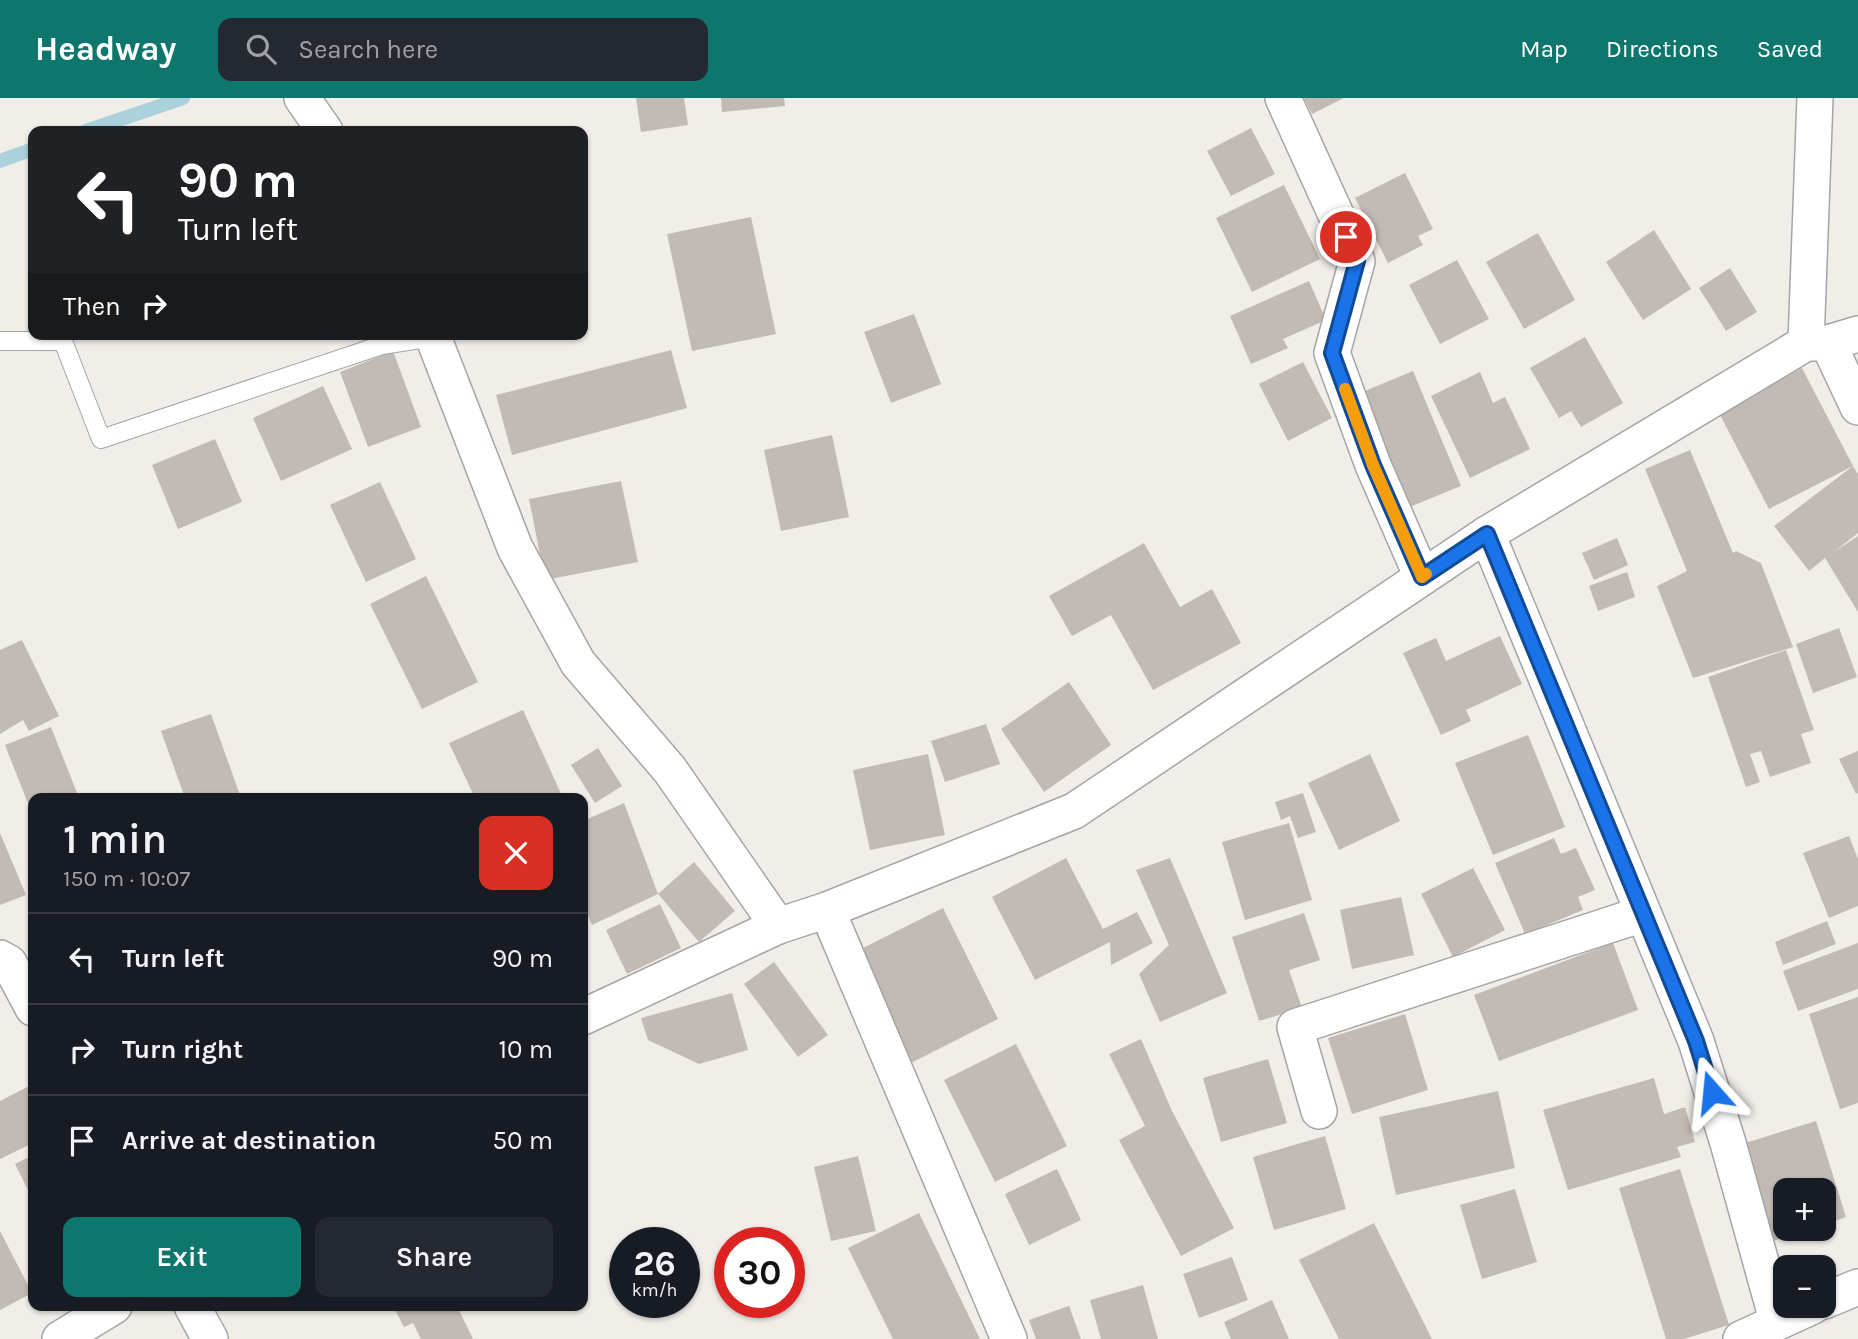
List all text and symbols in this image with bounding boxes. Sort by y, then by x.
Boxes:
search box [218,18,708,81]
text: Headway [35,30,176,68]
icon: search [242,30,280,68]
text: Search here [298,34,438,65]
text: Map [1520,35,1568,63]
text: Directions [1606,35,1719,63]
text: Saved [1757,35,1823,63]
text: 90 m [178,152,298,209]
icon: left [63,154,154,245]
pin [1316,207,1376,267]
text: Turn left [178,211,298,248]
icon: arrive [1327,218,1365,256]
icon: right [135,287,173,325]
text: Then [63,291,121,322]
text: 1 min [63,814,167,864]
button: close [479,816,553,890]
text: 150 m · 10:07 [63,865,190,892]
icon: left [63,940,101,978]
text: Turn left [122,943,224,974]
text: 90 m [492,943,553,974]
icon: right [63,1031,101,1069]
text: Turn right [122,1034,243,1065]
text: 10 m [498,1034,553,1065]
position arrow [1675,1055,1749,1129]
icon: arrive [63,1122,101,1160]
text: Arrive at destination [122,1125,376,1156]
text: 50 m [492,1125,553,1156]
map controls [1773,1178,1836,1318]
button: + [1773,1178,1836,1241]
button: Exit [63,1217,301,1297]
button: Share [315,1217,553,1297]
speed limit sign: 30 [714,1227,805,1318]
text: 26 [633,1243,676,1284]
button: − [1773,1255,1836,1318]
text: km/h [632,1279,677,1301]

